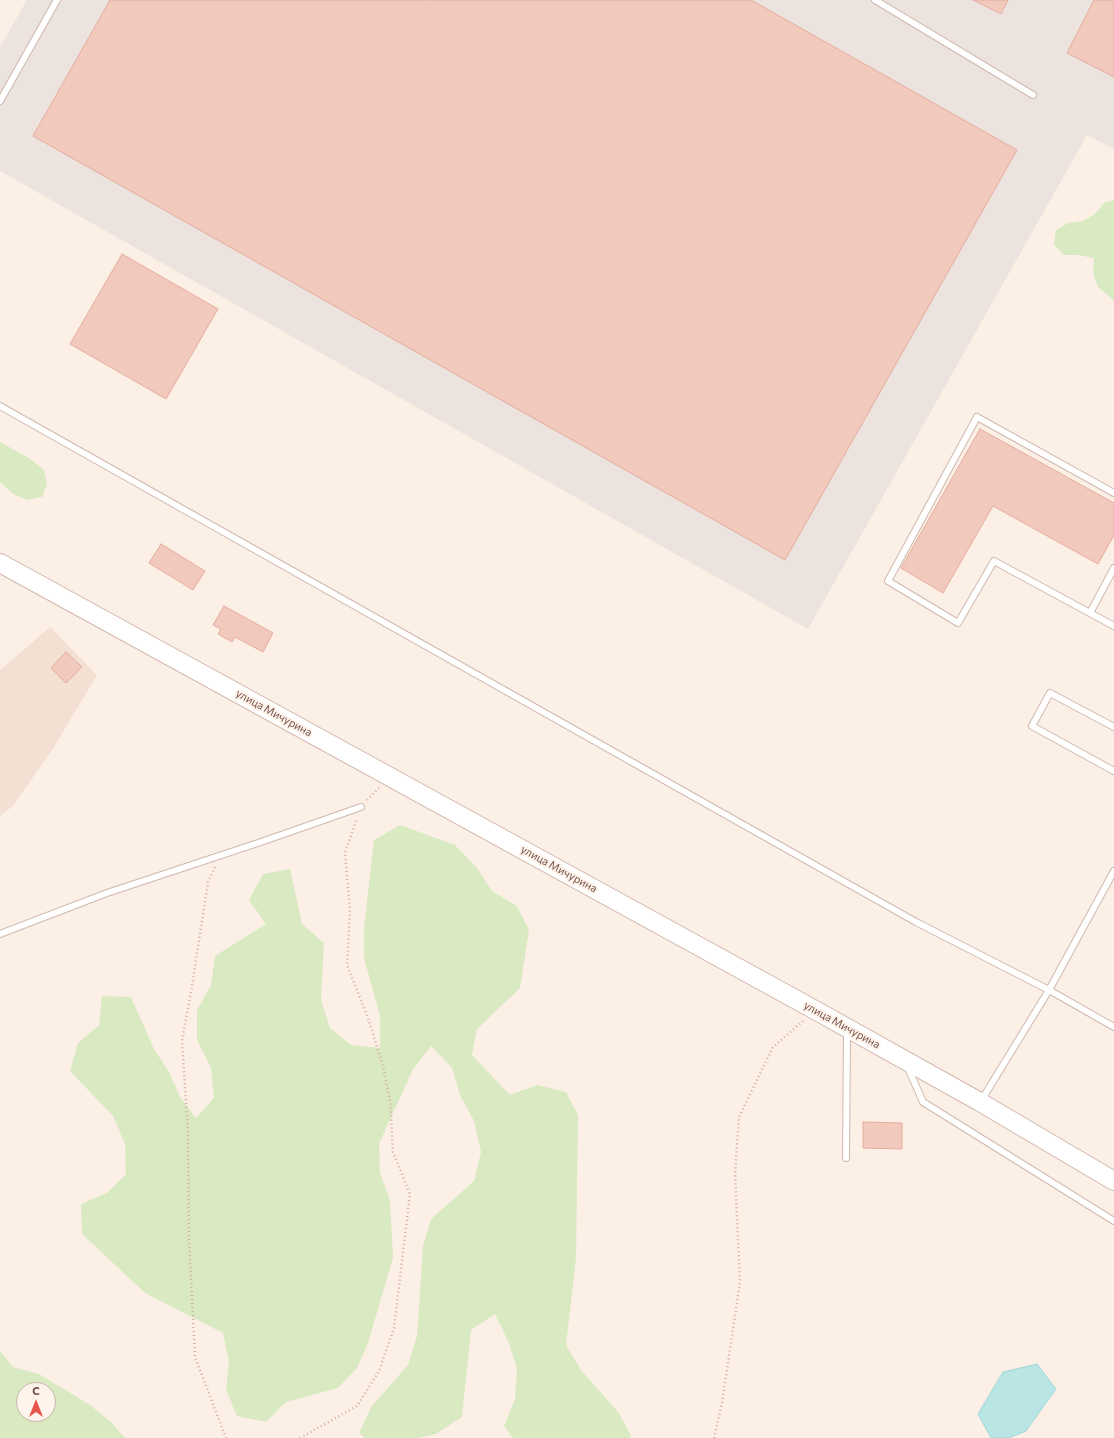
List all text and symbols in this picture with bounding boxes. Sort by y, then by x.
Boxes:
street label: улица Мичурина [234,687,314,739]
street label: улица Мичурина [519,843,599,895]
street label: улица Мичурина [802,999,882,1051]
north arrow [16,1382,56,1422]
text: С [32,1384,40,1397]

